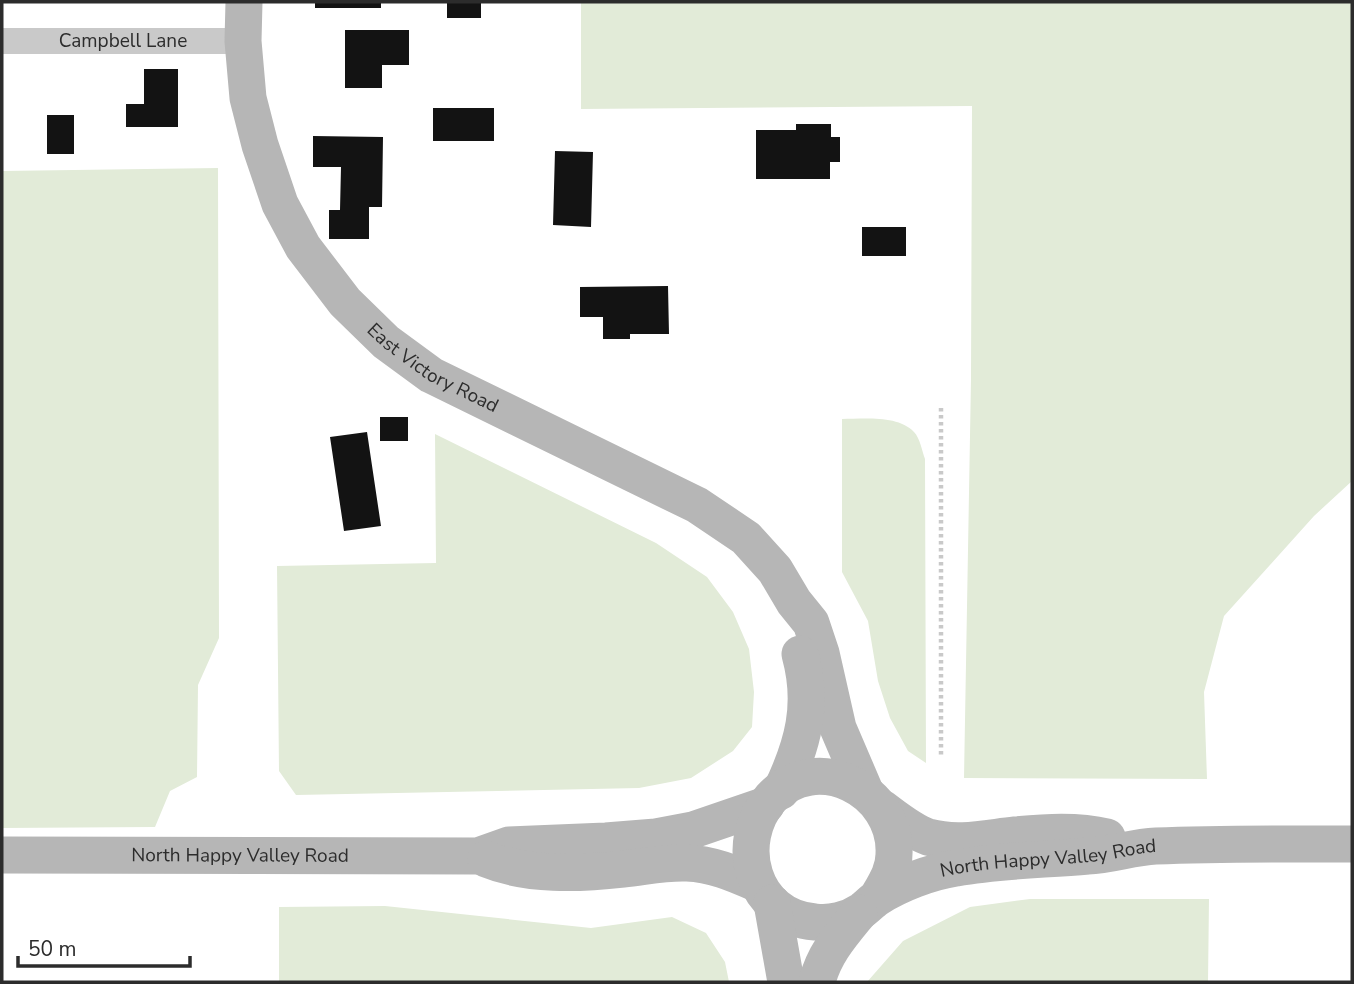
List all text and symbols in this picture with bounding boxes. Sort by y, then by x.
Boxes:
street label: Campbell Lane [59,28,187,54]
street label: East Victory Road [361,317,503,419]
street label: North Happy Valley Road [938,833,1157,884]
street label: North Happy Valley Road [131,842,349,869]
scale bar [18,925,189,969]
text: 50 m [28,935,77,963]

